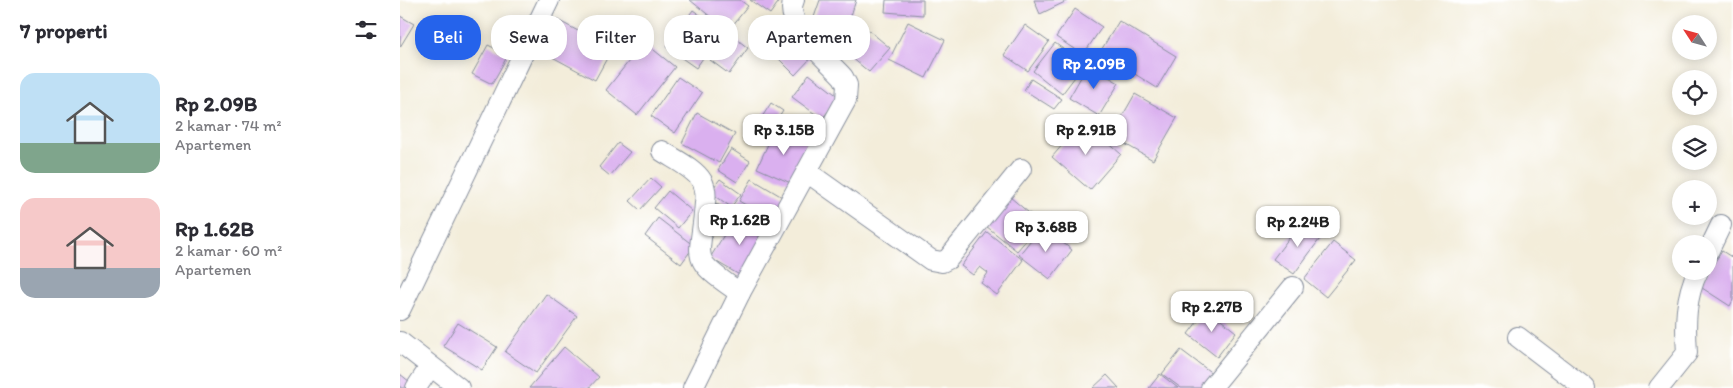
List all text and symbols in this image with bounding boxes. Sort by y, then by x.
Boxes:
chip: Beli [415,15,481,60]
chip: Sewa [491,15,567,60]
chip: Filter [577,15,654,60]
chip: Baru [664,15,738,60]
chip: Apartemen [748,15,870,60]
north arrow [1672,15,1718,60]
map controls [1672,15,1717,280]
icon: filters [352,16,380,44]
text: 7 properti [20,18,108,43]
pin: Rp 2.09B [1042,48,1146,90]
text: Rp 2.09B [1063,54,1125,73]
button: locate [1672,70,1717,115]
text: Rp 2.09B [175,91,257,116]
icon: home [60,93,120,153]
pin: Rp 3.15B [732,114,836,156]
pin: Rp 2.91B [1034,114,1138,156]
text: 2 kamar · 74 m² [175,116,281,135]
text: Rp 3.15B [754,120,814,139]
text: Rp 2.91B [1056,120,1116,139]
button: layers [1672,125,1717,170]
text: Apartemen [175,135,251,154]
button: + [1672,180,1717,225]
pin: Rp 1.62B [688,204,792,246]
pin: Rp 2.24B [1246,206,1350,248]
text: Rp 1.62B [710,210,770,229]
pin: Rp 3.68B [994,210,1098,253]
text: Rp 2.24B [1267,212,1329,231]
text: Rp 1.62B [175,216,254,241]
text: Rp 3.68B [1015,217,1077,236]
icon: home [60,218,120,278]
button: − [1672,235,1717,280]
text: 2 kamar · 60 m² [175,241,282,260]
text: Apartemen [175,260,251,279]
pin: Rp 2.27B [1160,290,1264,333]
text: Rp 2.27B [1182,297,1242,316]

